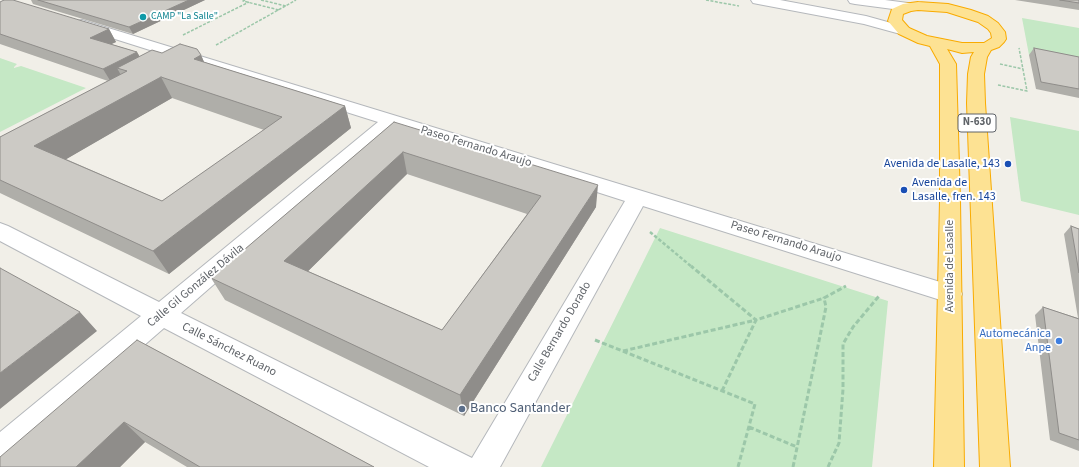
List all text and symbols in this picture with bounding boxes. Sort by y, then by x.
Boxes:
place label: CAMP "La Salle" [151,11,218,23]
marker: CAMP "La Salle" [138,12,148,22]
road number: N-630 [958,114,996,132]
street label: Paseo Fernando Araujo [419,123,533,171]
place label: Avenida de Lasalle, 143 [884,157,1000,171]
marker: Avenida de Lasalle, 143 [1003,159,1013,169]
place label: Avenida de Lasalle, fren. 143 [912,176,996,204]
marker: Avenida de Lasalle, fren. 143 [899,185,909,195]
street label: Paseo Fernando Araujo [729,218,843,266]
street label: Avenida de Lasalle [943,220,957,312]
street label: Calle Gil González Dávila [145,241,247,331]
street label: Calle Bernardo Dorado [525,279,595,385]
street label: Calle Sánchez Ruano [179,320,279,380]
place label: Automecánica Anpe [979,327,1051,355]
marker: Automecánica Anpe [1054,336,1064,346]
place label: Banco Santander [470,401,570,417]
marker: Banco Santander [457,404,467,414]

